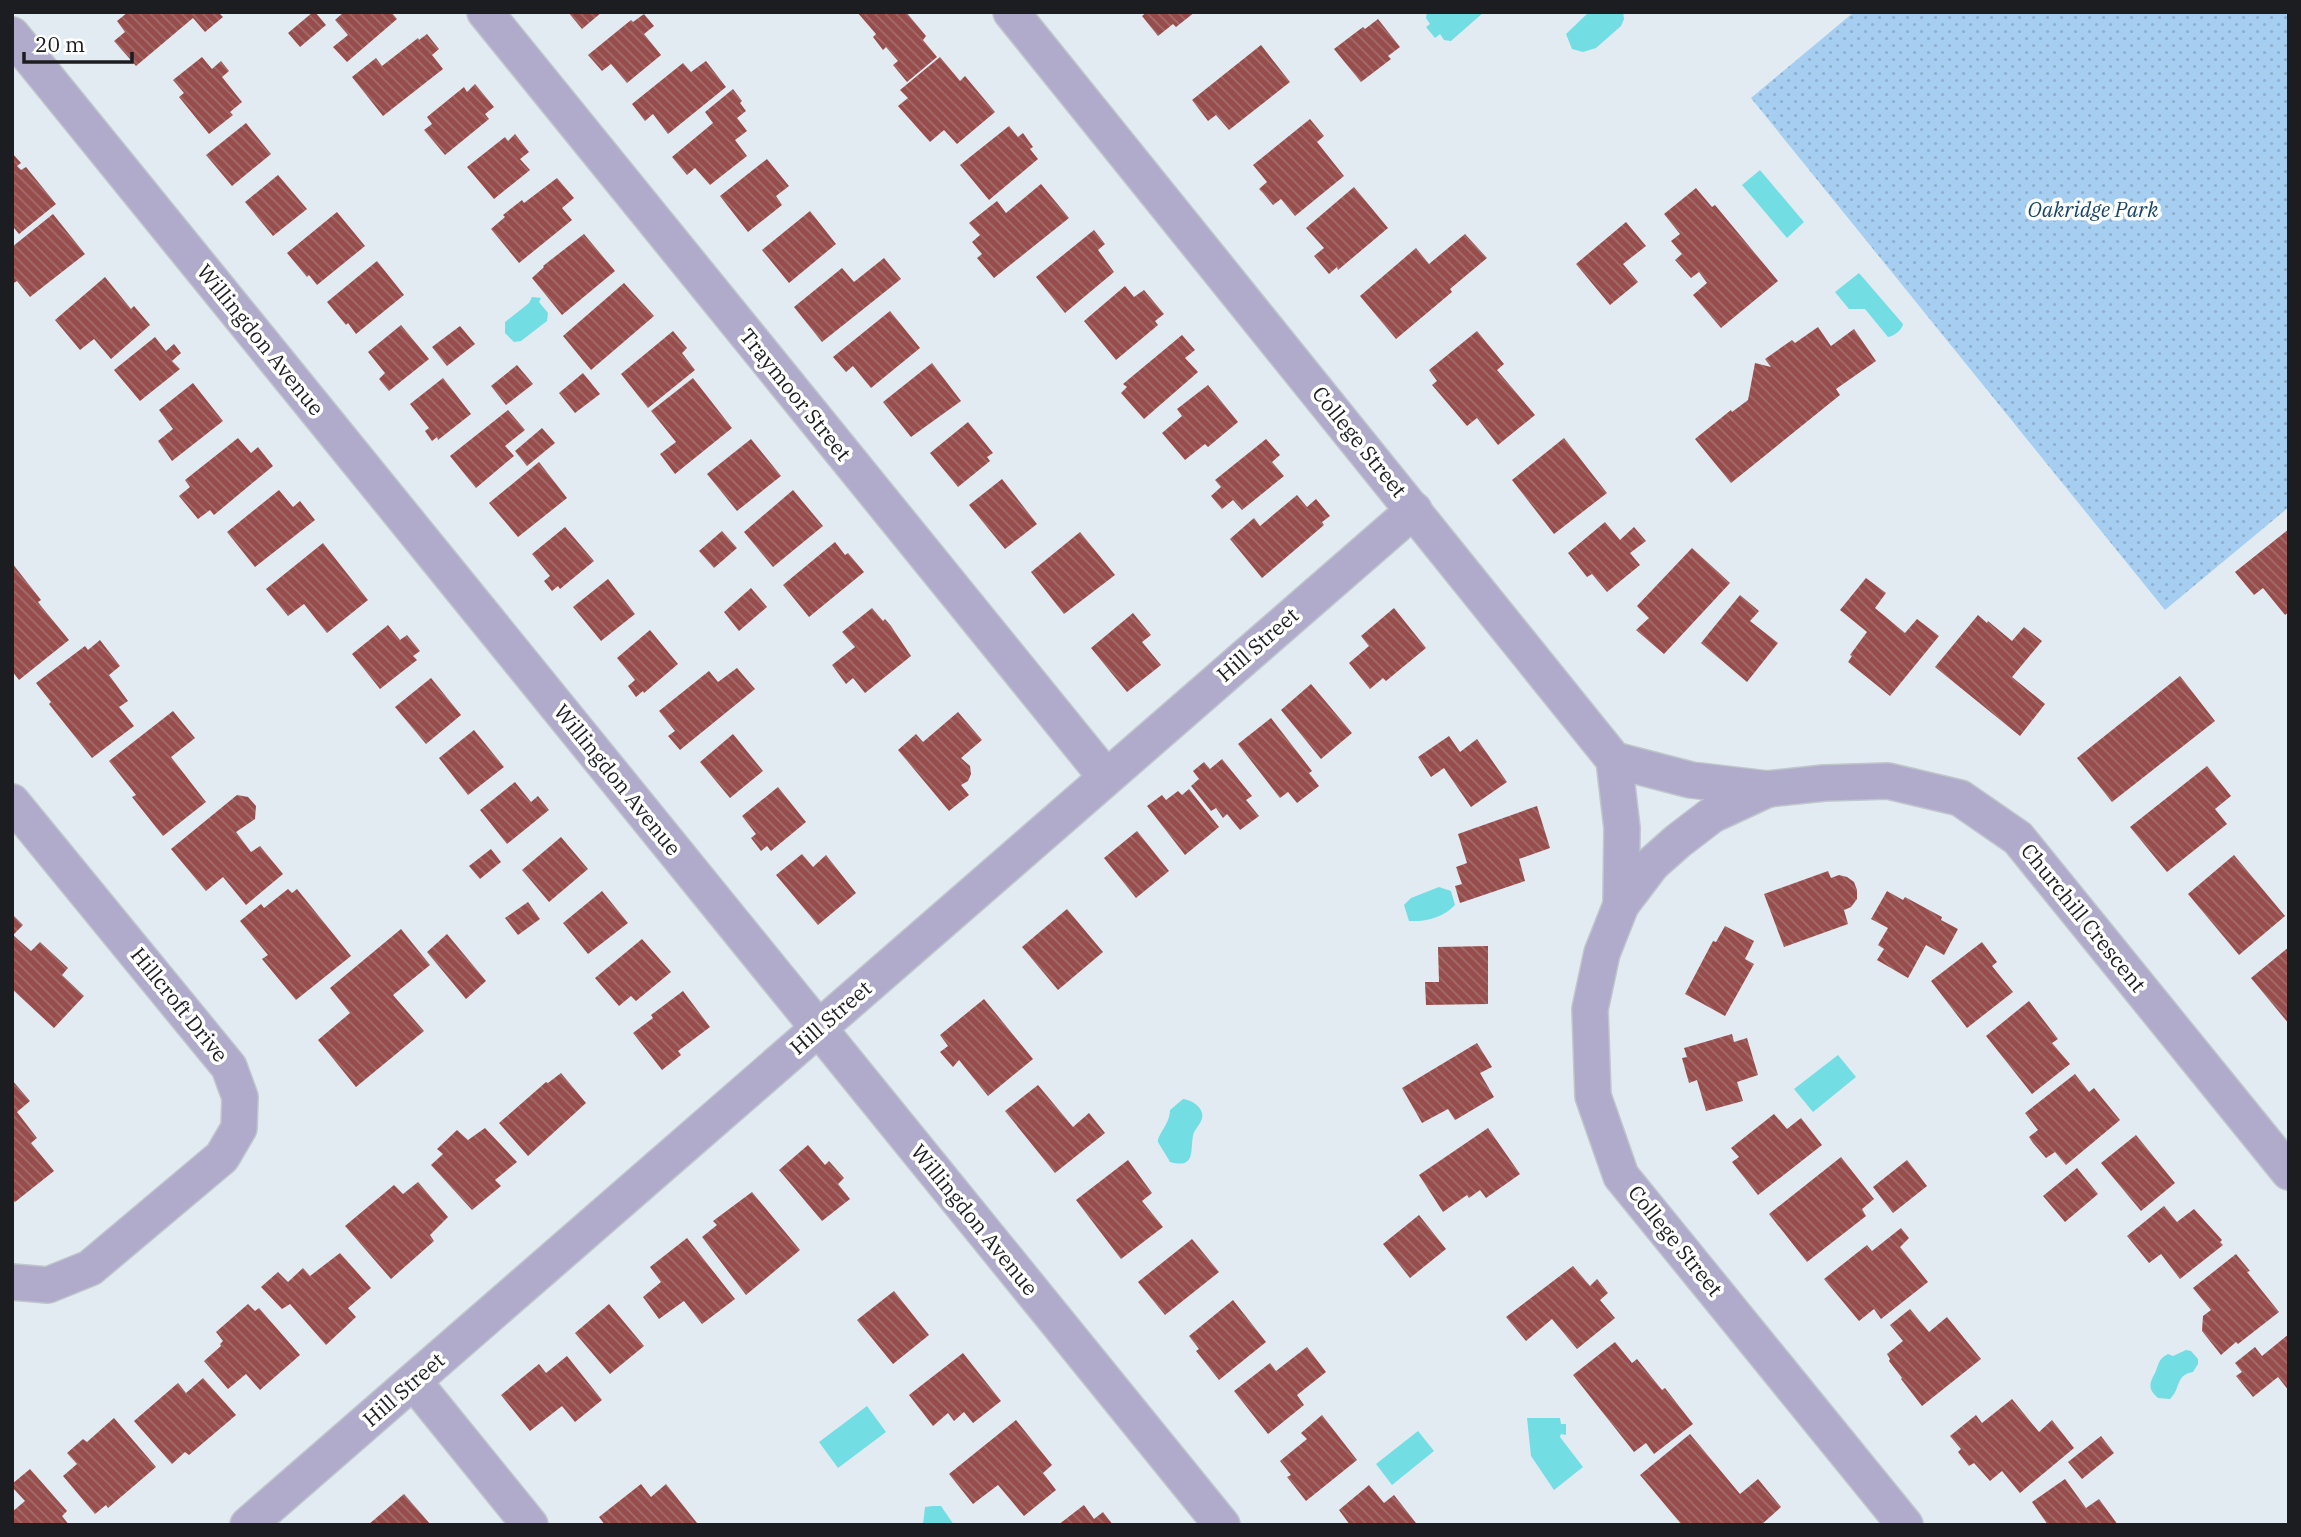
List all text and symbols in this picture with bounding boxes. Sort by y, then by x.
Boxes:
scale bar [24,21,133,65]
text: 20 m [35,30,85,58]
park label: Oakridge Park [2028,195,2159,223]
street label: Willingdon Avenue [191,258,331,421]
street label: Traymoor Street [734,323,858,466]
street label: College Street [1306,380,1413,503]
street label: Hill Street [1211,601,1304,687]
street label: Willingdon Avenue [548,698,688,861]
street label: Churchill Crescent [2015,837,2153,998]
street label: Hillcroft Drive [125,941,235,1068]
street label: Hill Street [784,974,877,1060]
street label: Willingdon Avenue [905,1138,1045,1301]
street label: College Street [1622,1179,1729,1302]
street label: Hill Street [357,1346,450,1432]

